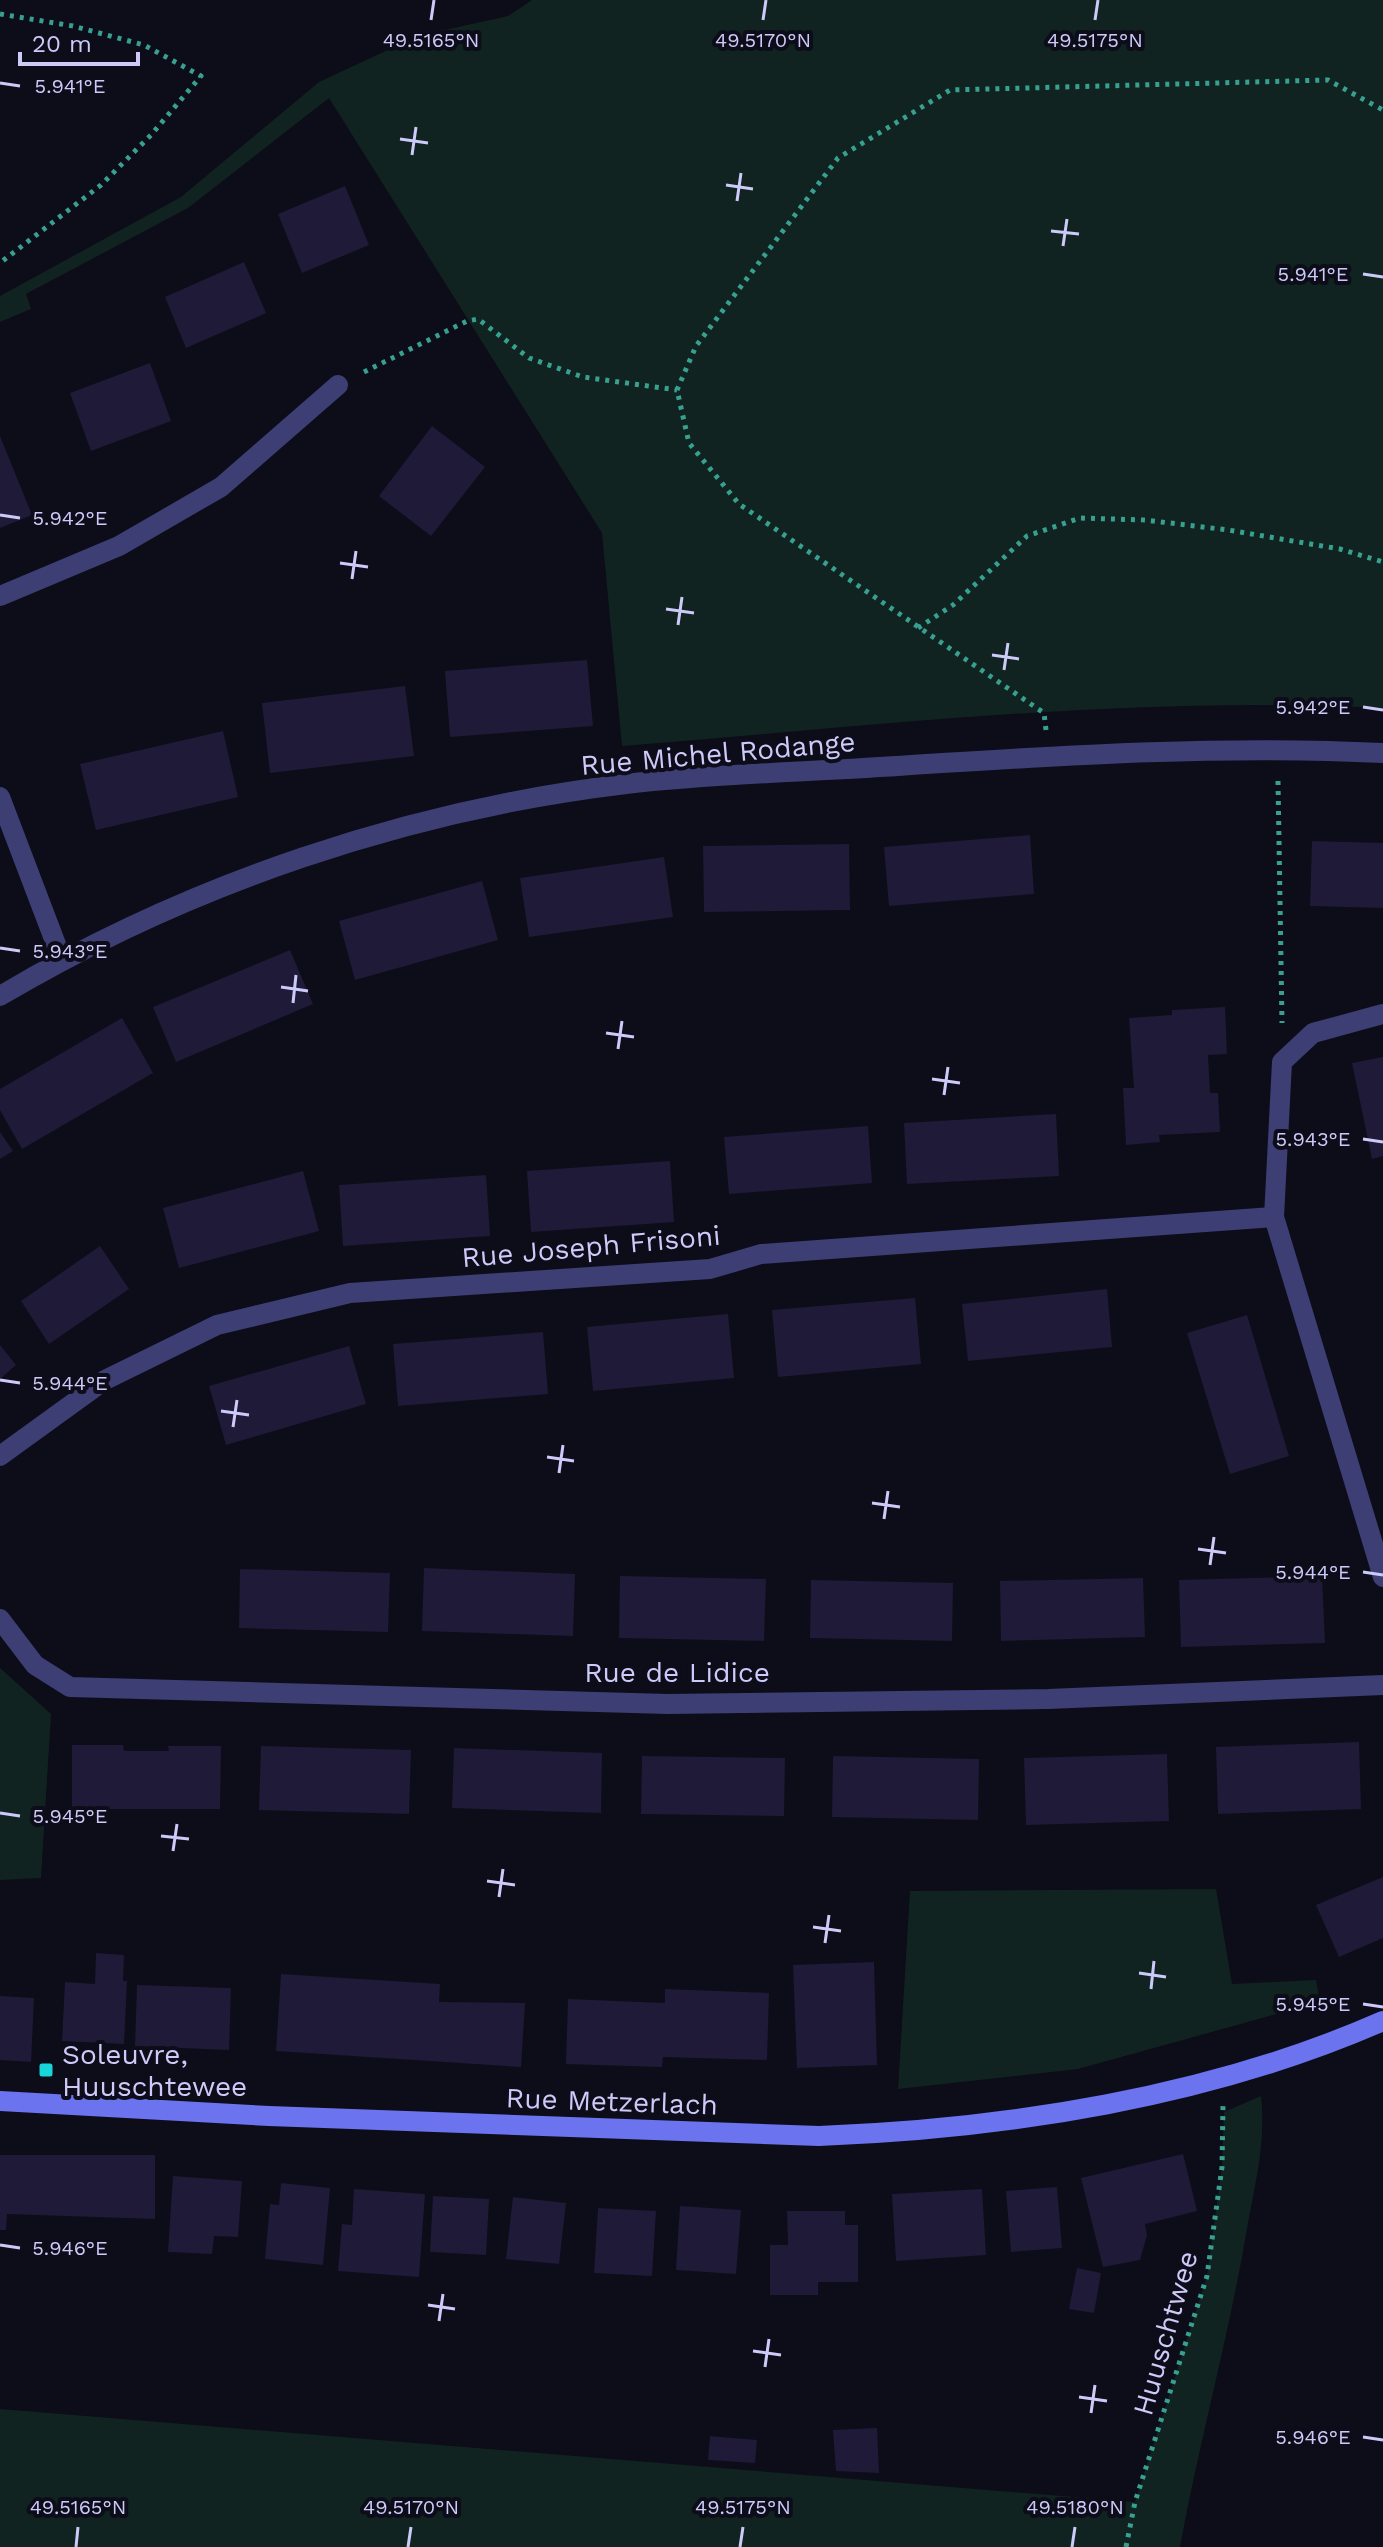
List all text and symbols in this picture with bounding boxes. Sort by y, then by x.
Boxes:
scale bar [20,16,138,66]
text: 49.5165°N [383,28,479,52]
text: 49.5170°N [715,28,811,52]
text: 49.5175°N [1047,28,1143,52]
text: 20 m [32,30,92,58]
text: 5.941°E [35,74,105,98]
text: 5.941°E [1278,262,1348,286]
text: 5.942°E [32,506,108,530]
text: 5.942°E [1275,695,1351,719]
street label: Rue Michel Rodange [579,725,857,782]
text: 5.943°E [32,939,108,963]
text: 5.943°E [1275,1127,1351,1151]
street label: Rue Joseph Frisoni [460,1219,722,1274]
text: 5.944°E [32,1371,108,1395]
text: 5.944°E [1275,1560,1351,1584]
street label: Rue de Lidice [584,1656,770,1689]
text: 5.945°E [32,1804,108,1828]
text: 5.945°E [1275,1992,1351,2016]
place label: Soleuvre, Huuschtewee [62,2038,247,2103]
marker: Soleuvre, Huuschtewee [37,2061,55,2079]
street label: Rue Metzerlach [505,2081,719,2122]
text: 5.946°E [32,2236,108,2260]
street label: Huuschtwee [1126,2247,1205,2419]
text: 5.946°E [1275,2425,1351,2449]
text: 49.5165°N [30,2495,126,2519]
text: 49.5170°N [363,2495,459,2519]
text: 49.5175°N [695,2495,791,2519]
text: 49.5180°N [1026,2495,1124,2519]

